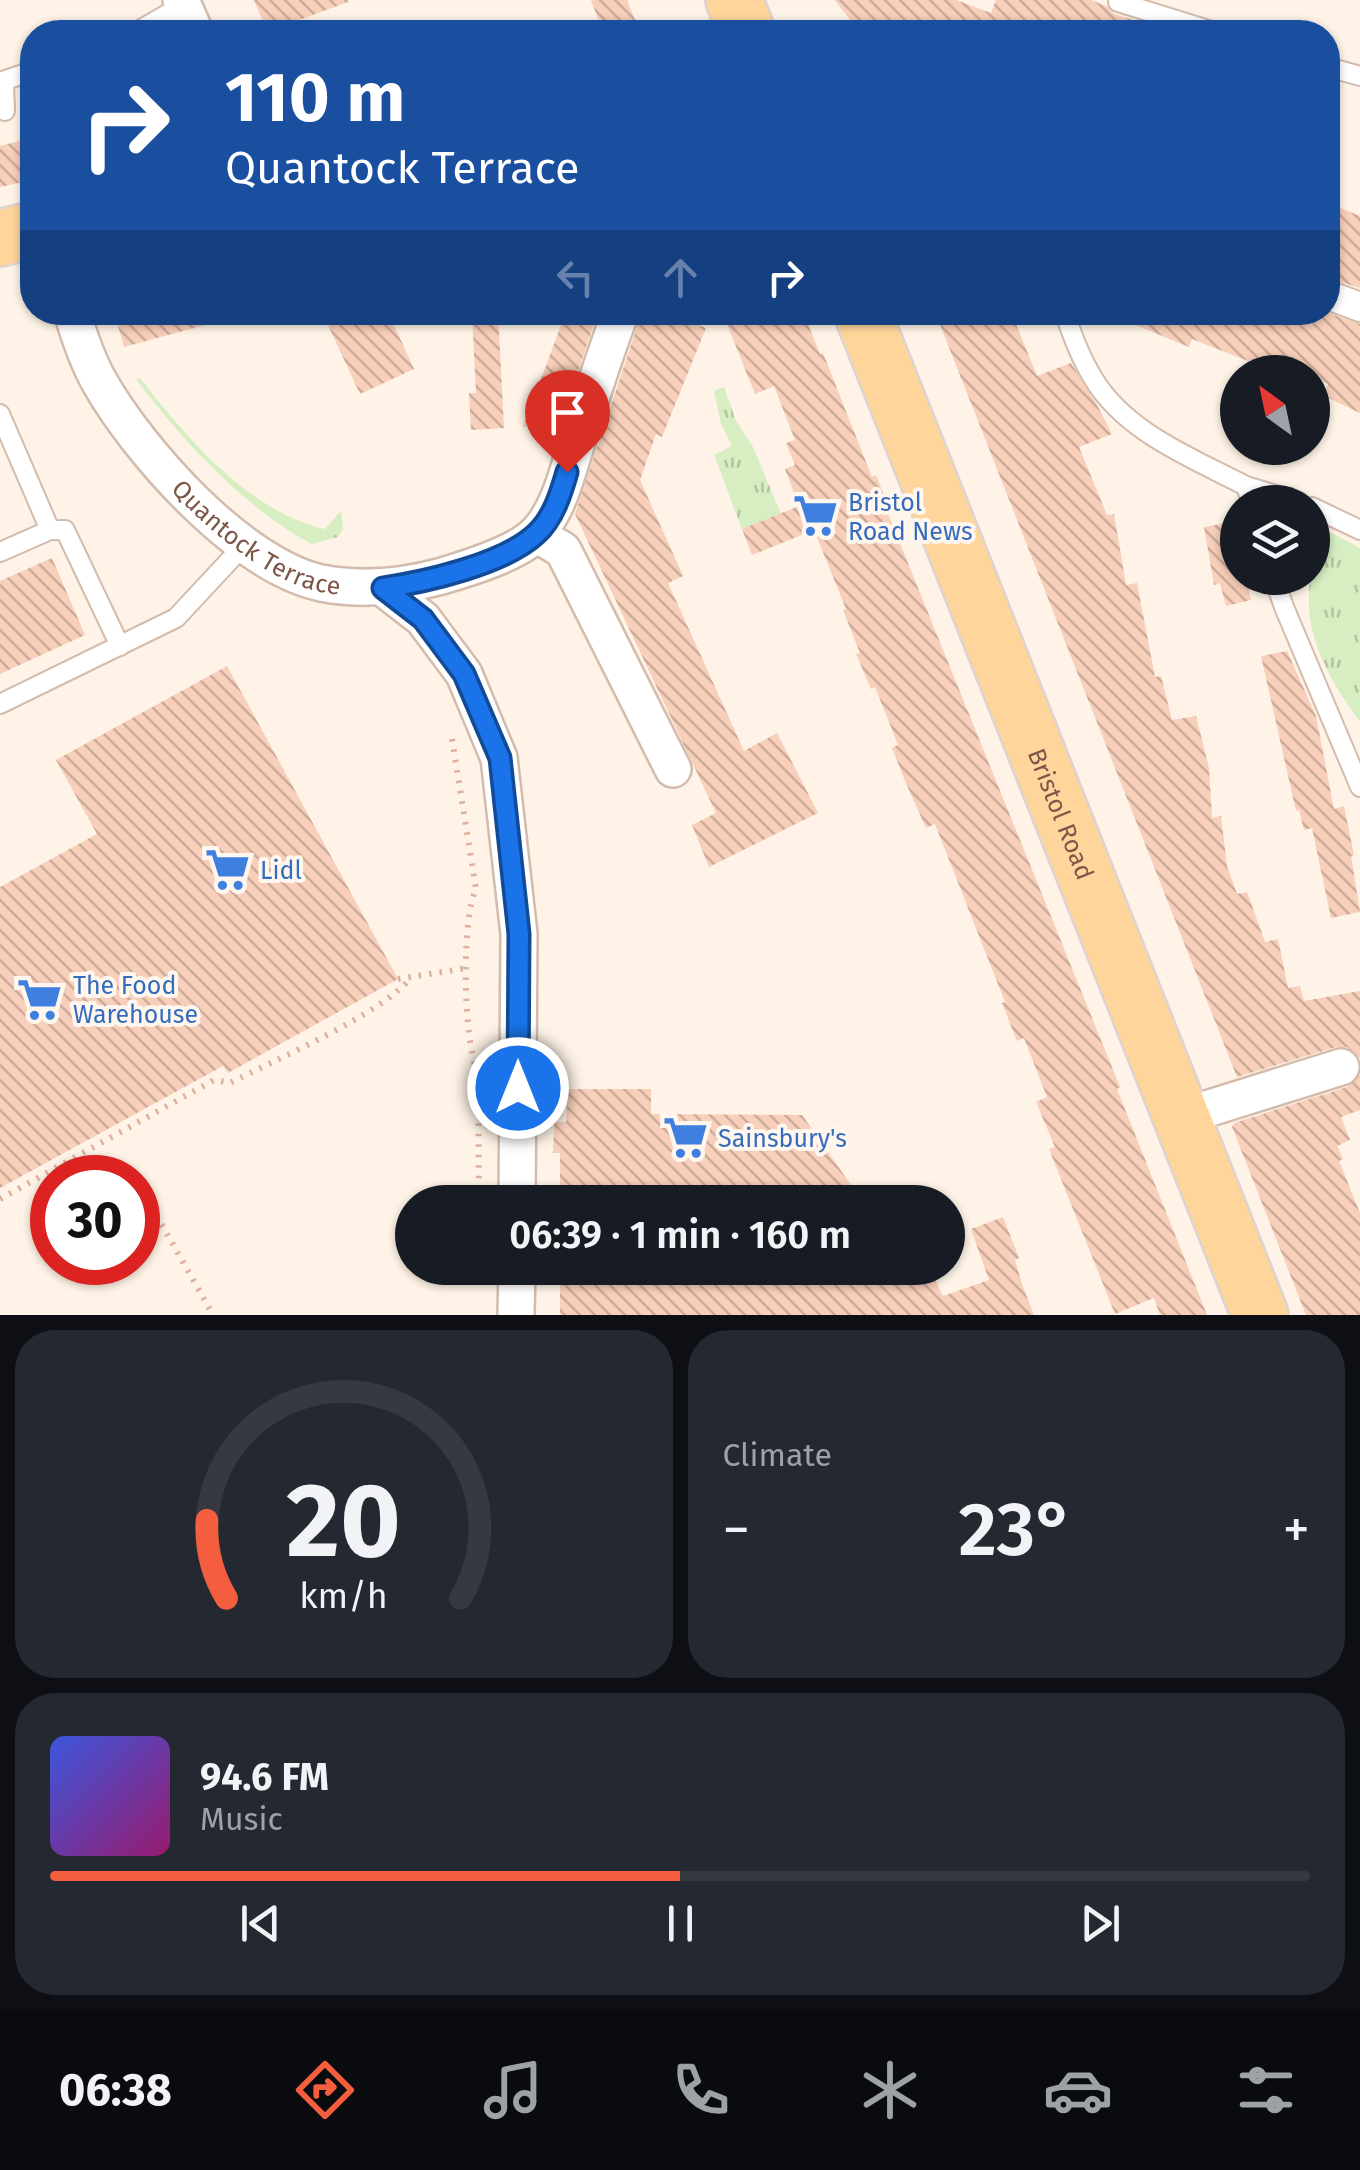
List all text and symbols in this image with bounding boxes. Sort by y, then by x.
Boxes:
text: 110 m [225,56,405,140]
icon: right [60,60,190,190]
text: Quantock Terrace [225,141,580,195]
icon: left [548,250,603,305]
icon: ahead [653,250,708,305]
icon: right [758,250,813,305]
north arrow [1220,355,1330,465]
map controls [1220,355,1330,595]
pin [525,370,610,473]
icon: arrive [540,385,595,440]
street label: Quantock Terrace [165,474,342,602]
button: layers [1220,485,1330,595]
place label: Bristol Road News [848,488,973,547]
supermarket icon: Bristol Road News [791,492,839,540]
street label: Bristol Road [1021,744,1100,884]
supermarket icon: Lidl [203,846,251,894]
place label: Lidl [260,856,302,886]
place label: The Food Warehouse [73,971,198,1030]
supermarket icon: The Food Warehouse [16,975,64,1023]
position arrow [466,1036,570,1140]
supermarket icon: Sainsbury's [661,1114,709,1162]
place label: Sainsbury's [718,1124,847,1154]
speed limit sign: 30 [30,1155,160,1285]
text: 06:39 · 1 min · 160 m [509,1212,851,1258]
text: Climate [723,1436,832,1474]
text: 20 [286,1459,401,1584]
text: 23° [958,1485,1074,1575]
text: − [723,1497,750,1563]
text: + [1283,1497,1310,1563]
text: km/h [300,1575,388,1617]
text: 94.6 FM [200,1754,329,1800]
text: Music [200,1800,283,1838]
icon: previous [233,1896,288,1951]
icon: pause [653,1896,708,1951]
icon: next [1073,1896,1128,1951]
icon: directions [290,2055,360,2125]
icon: music [478,2055,548,2125]
icon: phone [666,2055,736,2125]
icon: climate [855,2055,925,2125]
icon: car [1043,2055,1113,2125]
icon: filters [1231,2055,1301,2125]
text: 06:38 [59,2063,172,2117]

